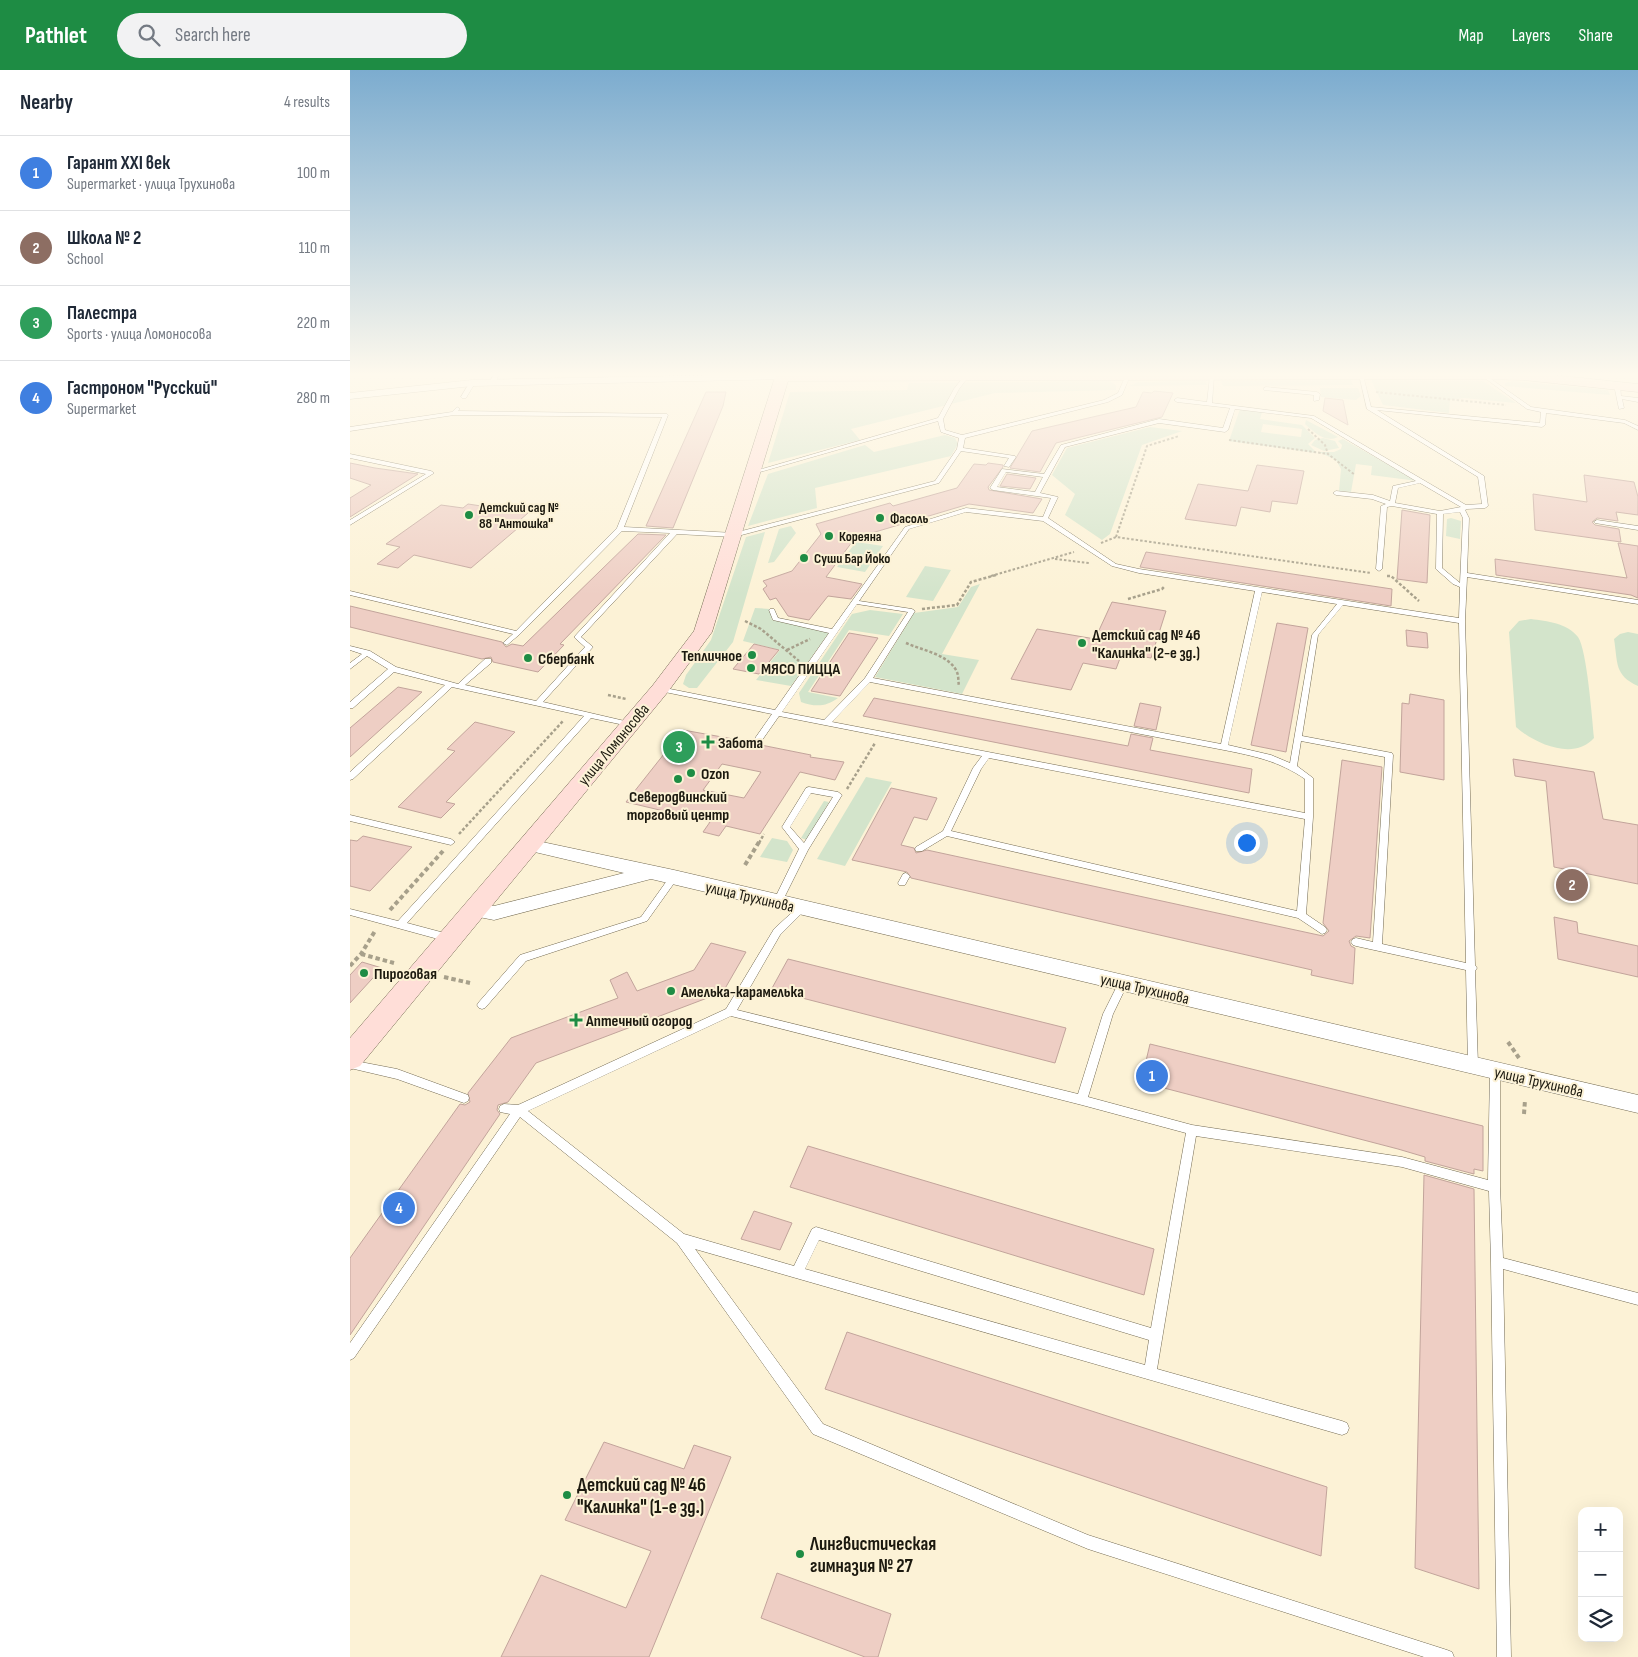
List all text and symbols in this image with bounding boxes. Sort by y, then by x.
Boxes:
search box [117,13,467,58]
text: Pathlet [25,21,87,50]
icon: search [135,21,163,49]
text: Search here [175,24,251,47]
text: Map [1459,25,1484,46]
text: Layers [1512,25,1551,46]
text: Share [1579,25,1613,46]
text: Nearby [20,90,73,115]
text: 4 results [284,93,330,112]
text: Гарант XXI век [67,152,170,175]
text: 1 [33,164,39,183]
text: 100 m [297,164,330,183]
text: Supermarket · улица Трухинова [67,175,235,194]
text: Школа № 2 [67,227,141,250]
text: 2 [32,239,40,258]
text: 110 m [299,239,330,258]
text: School [67,250,103,269]
text: Палестра [67,302,137,325]
text: 3 [32,314,40,333]
text: 220 m [297,314,330,333]
text: Sports · улица Ломоносова [67,325,212,344]
text: Гастроном "Русский" [67,377,217,400]
text: 4 [32,389,40,408]
text: 280 m [296,389,330,408]
text: Supermarket [67,400,136,419]
place label: Детский сад № 88 "Антошка" [479,499,559,532]
marker: Детский сад № 88 "Антошка" [463,509,475,521]
place label: Фасоль [890,510,928,527]
marker: Фасоль [874,512,886,524]
place label: Кореяна [839,528,882,545]
marker: Кореяна [823,530,835,542]
place label: Суши Бар Йоко [814,550,890,567]
marker: Суши Бар Йоко [798,552,810,564]
place label: Детский сад № 46 "Калинка" (2-е зд.) [1092,626,1201,663]
marker: Детский сад № 46 "Калинка" (2-е зд.) [1076,637,1088,649]
place label: Тепличное [681,647,742,666]
marker: Тепличное [746,649,758,661]
place label: Сбербанк [538,650,594,669]
marker: Сбербанк [522,652,534,664]
place label: МЯСО ПИЦЦА [761,660,841,679]
marker: МЯСО ПИЦЦА [745,662,757,674]
street label: улица Ломоносова [574,700,654,790]
pin: 3 [663,728,695,766]
place label: Забота [718,734,763,753]
marker: Забота [702,736,714,748]
place label: Ozon [701,765,729,784]
marker: Ozon [685,767,697,779]
marker: Северодвинский торговый центр [672,773,684,785]
place label: Северодвинский торговый центр [627,788,729,825]
your location [1234,830,1260,856]
pin: 2 [1556,866,1588,904]
street label: улица Трухинова [703,878,796,917]
place label: Пироговая [374,965,437,984]
marker: Пироговая [358,967,370,979]
street label: улица Трухинова [1098,970,1191,1009]
place label: Амелька-карамелька [680,983,804,1002]
marker: Амелька-карамелька [665,985,677,997]
place label: Аптечный огород [585,1012,693,1031]
marker: Аптечный огород [570,1014,582,1026]
pin: 1 [1136,1057,1168,1095]
street label: улица Трухинова [1492,1063,1585,1102]
pin: 4 [383,1189,415,1227]
place label: Детский сад № 46 "Калинка" (1-е зд.) [577,1474,706,1519]
marker: Детский сад № 46 "Калинка" (1-е зд.) [561,1489,573,1501]
map controls [1578,1507,1623,1642]
button: + [1578,1507,1623,1552]
place label: Лингвистическая гимназия № 27 [809,1533,936,1578]
marker: Лингвистическая гимназия № 27 [794,1548,806,1560]
button: − [1578,1552,1623,1597]
button: layers [1578,1597,1623,1642]

